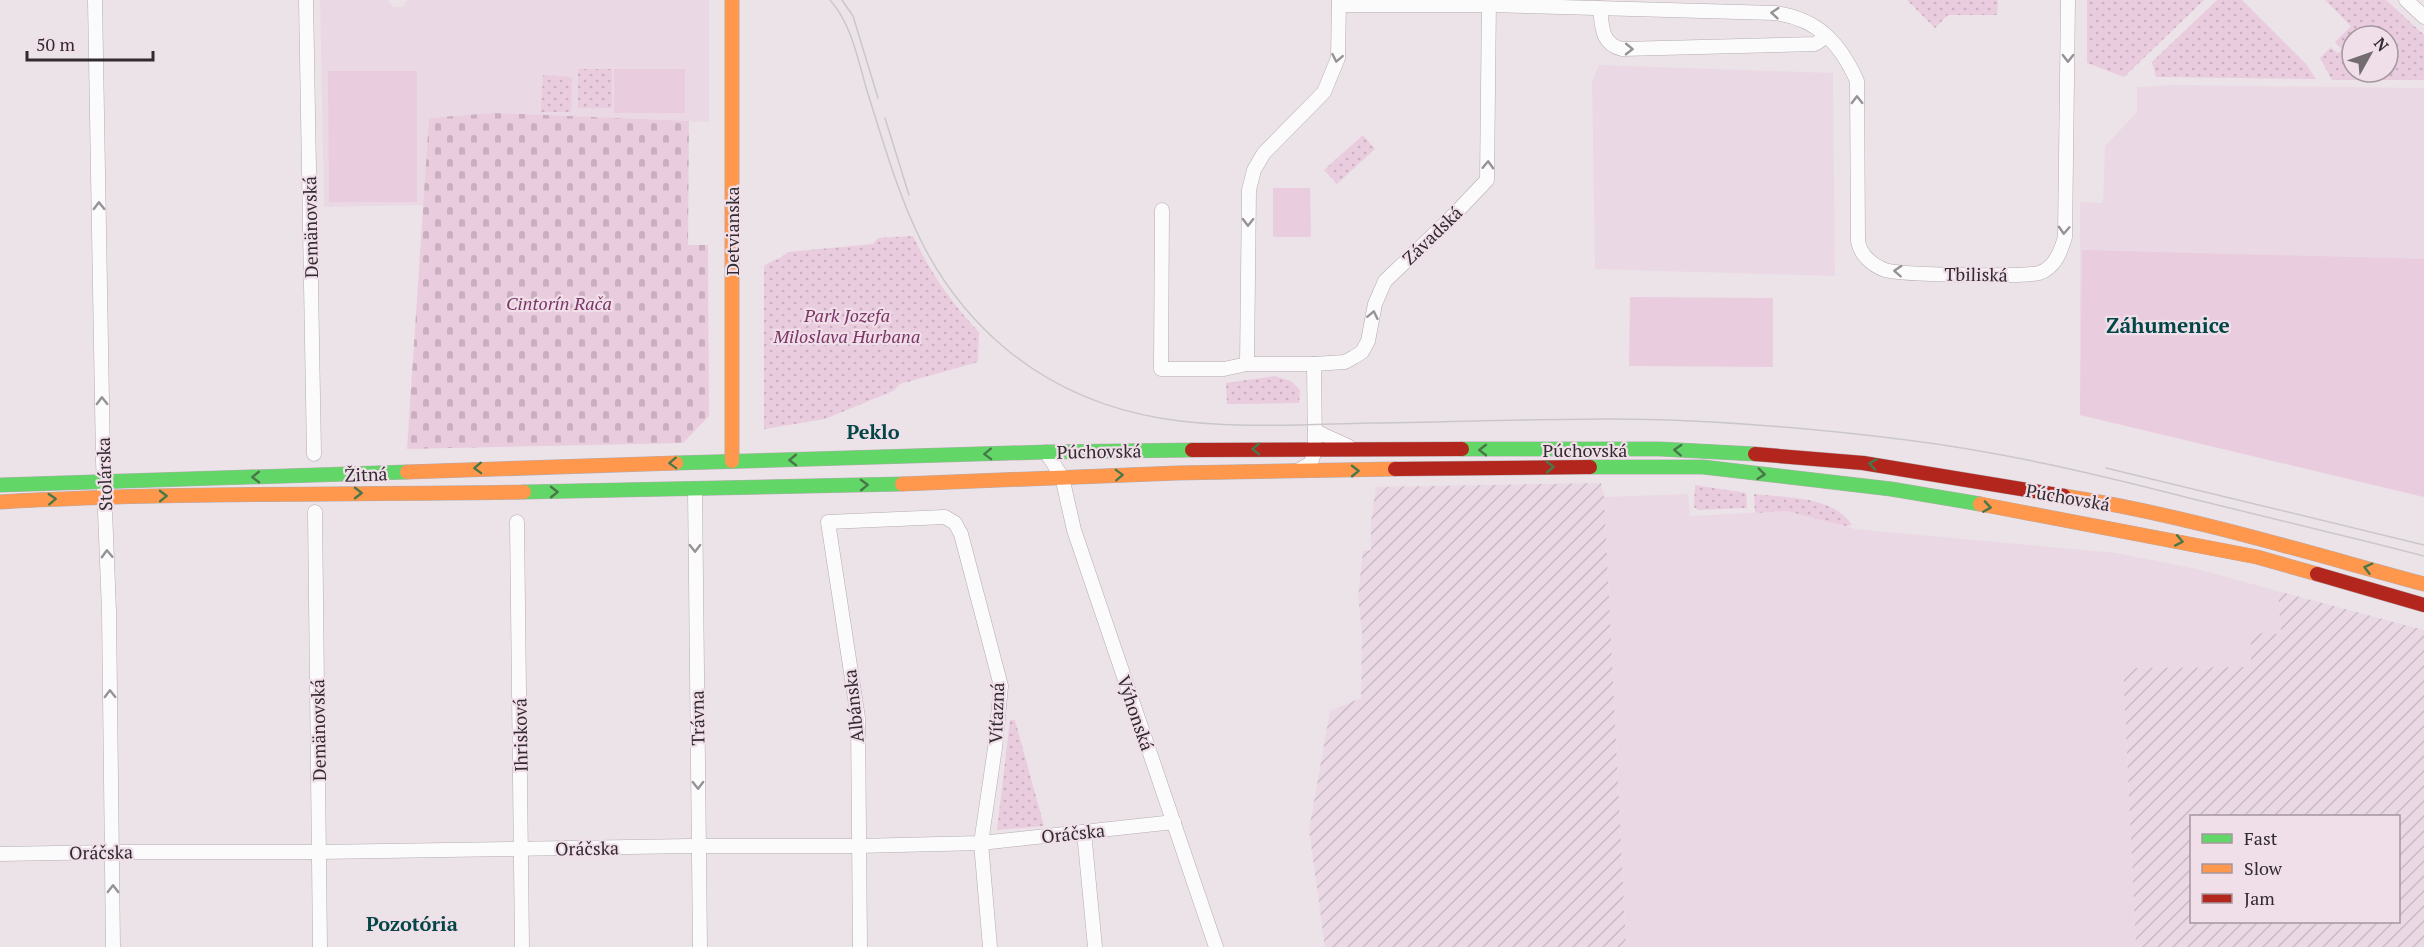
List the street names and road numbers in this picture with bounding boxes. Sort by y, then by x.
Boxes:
street label: Demänovská [297,176,323,278]
street label: Detvianska [720,187,744,275]
street label: Závadská [1397,201,1467,269]
street label: Tbiliská [1944,261,2008,287]
street label: Stolárska [91,437,117,511]
street label: Púchovská [1056,438,1142,464]
street label: Púchovská [1543,438,1627,462]
street label: Žitná [344,461,388,487]
street label: Púchovská [2024,478,2112,516]
street label: Albánska [837,668,869,744]
street label: Výhonská [1112,672,1160,754]
street label: Demänovská [305,679,331,781]
street label: Víťazná [983,682,1009,744]
street label: Trávna [685,690,709,746]
street label: Ihrisková [507,698,533,772]
street label: Oráčska [1040,818,1106,848]
street label: Oráčska [555,835,619,861]
street label: Oráčska [69,839,133,865]

